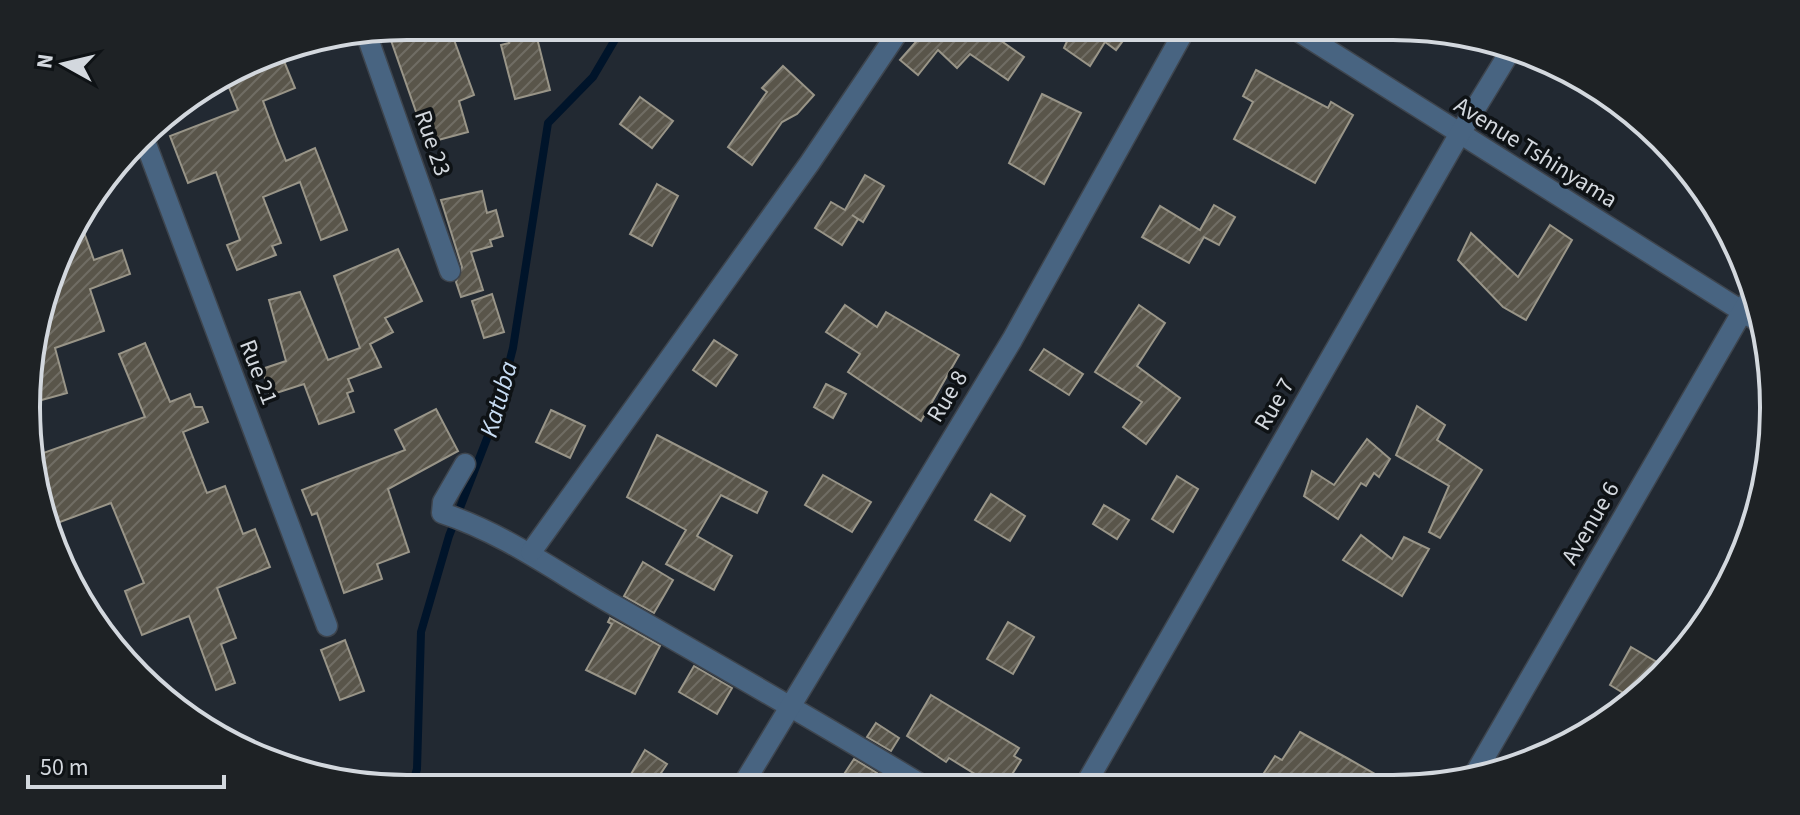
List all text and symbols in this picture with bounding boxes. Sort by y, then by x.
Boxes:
north arrow [24,24,104,104]
text: N [28,52,62,71]
street label: Avenue Tshinyama [1447,88,1624,217]
street label: Rue 23 [405,106,460,181]
street label: Rue 21 [230,335,287,410]
water label: Katuba [470,357,527,442]
street label: Rue 8 [918,364,977,429]
street label: Rue 7 [1245,372,1303,437]
street label: Avenue 6 [1553,475,1628,571]
scale bar [28,739,224,789]
text: 50 m [40,750,89,785]

